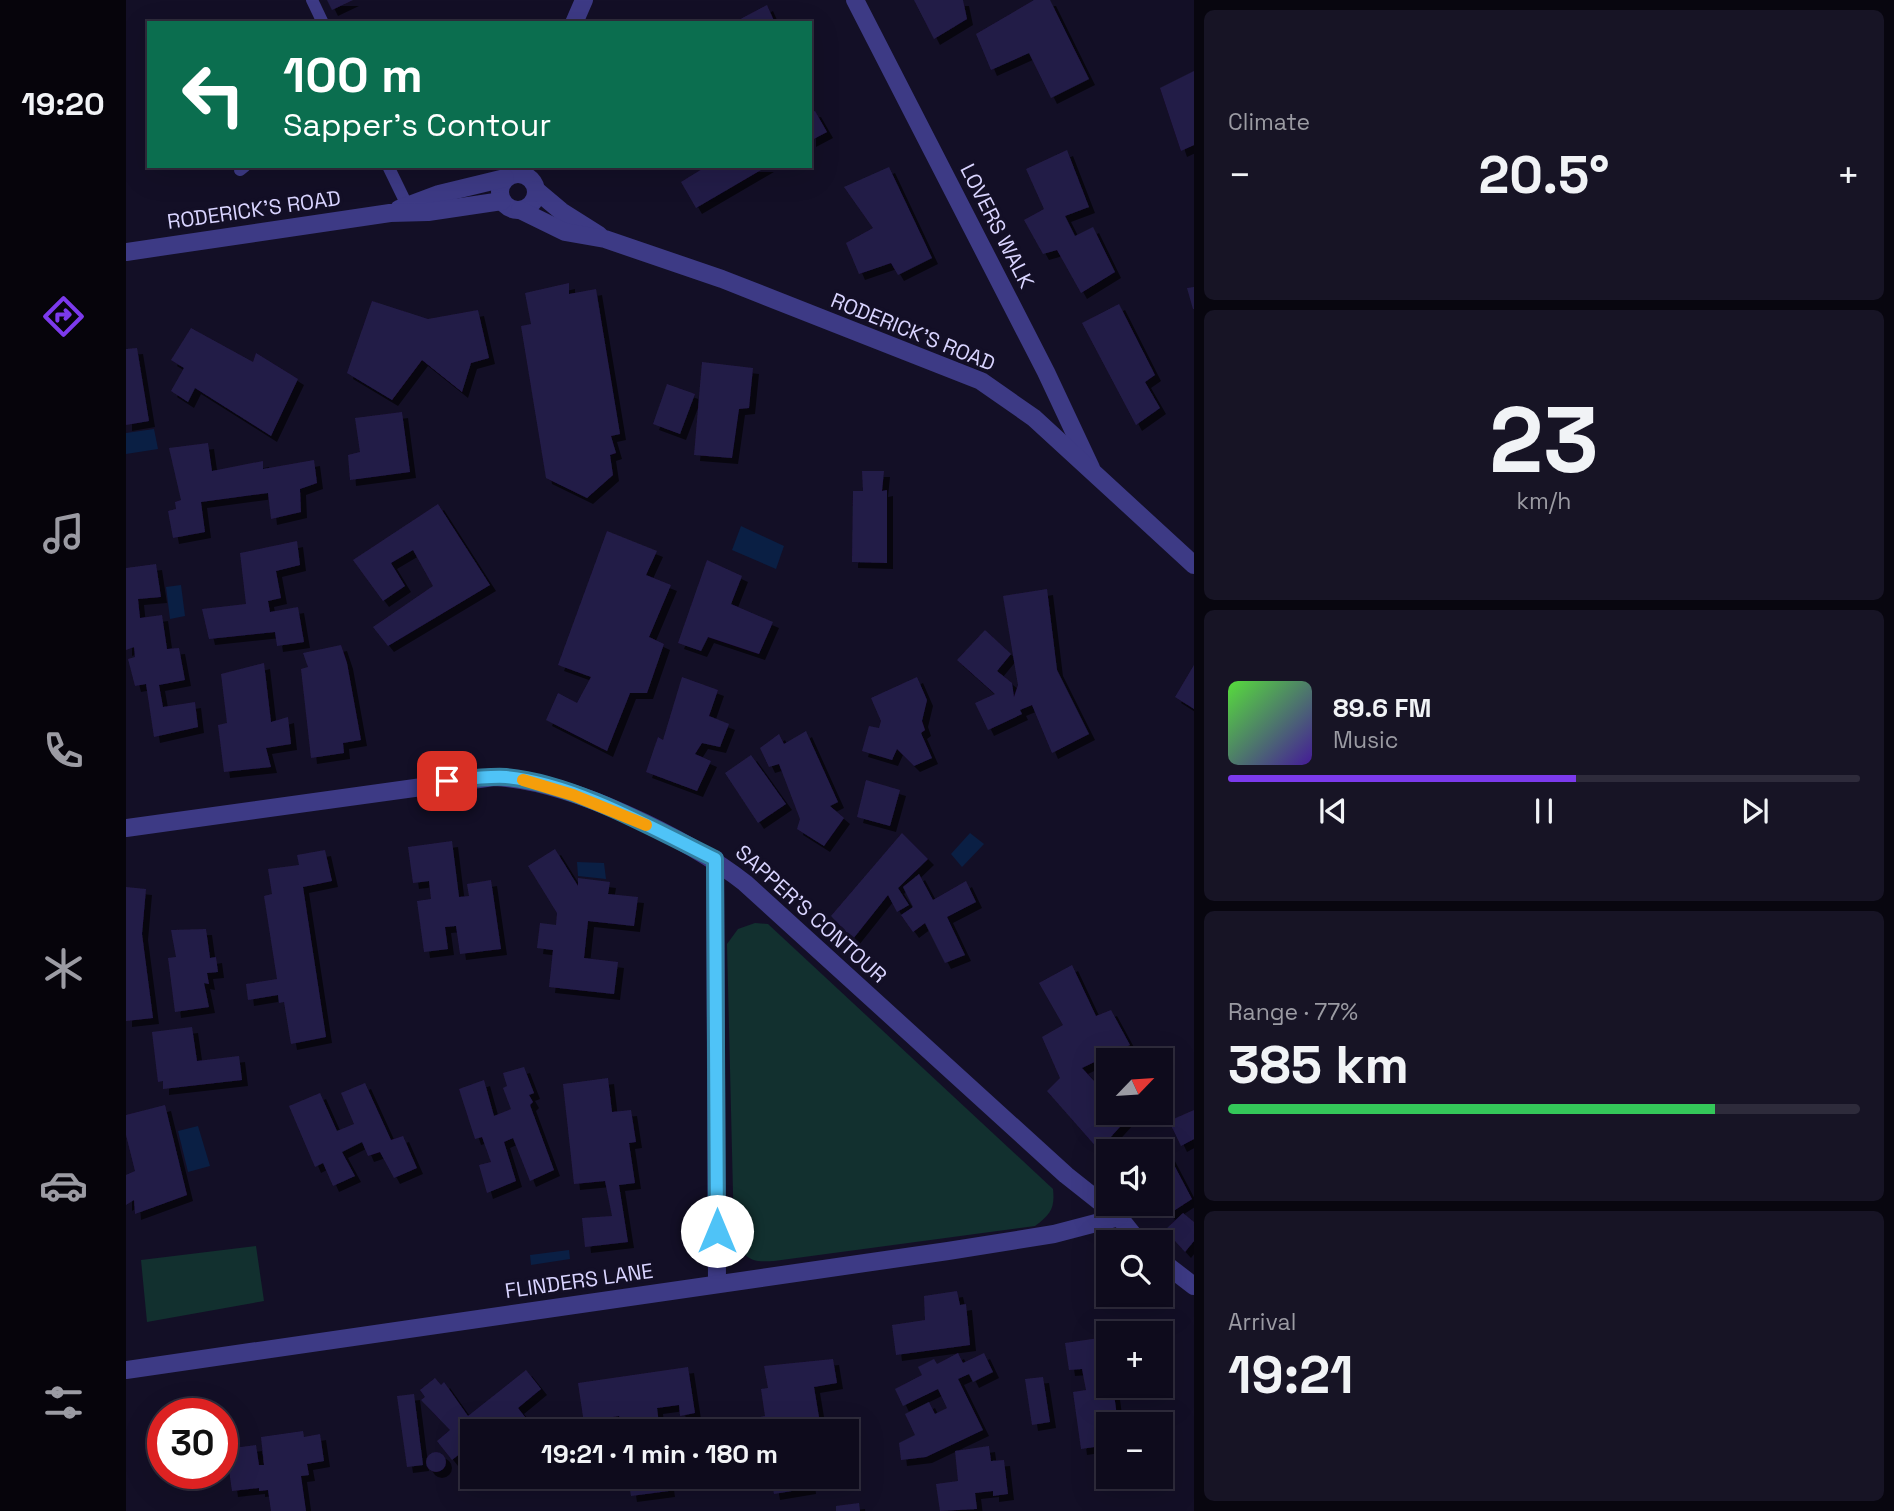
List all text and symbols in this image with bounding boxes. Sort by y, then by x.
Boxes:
text: 100 m [283,44,423,106]
icon: left [168,49,259,140]
text: 19:20 [21,84,105,124]
text: Sapper's Contour [283,105,551,145]
text: Climate [1228,107,1310,137]
text: 20.5° [1478,142,1610,208]
text: − [1228,151,1252,199]
text: + [1836,151,1860,199]
street label: LOVERS WALK [954,159,1040,293]
street label: RODERICK'S ROAD [165,184,342,235]
street label: RODERICK'S ROAD [827,286,999,377]
icon: directions [39,292,88,341]
text: 23 [1489,382,1599,499]
text: km/h [1517,486,1571,516]
icon: music [39,509,88,558]
text: 89.6 FM [1333,691,1431,725]
text: Music [1333,725,1398,755]
icon: phone [39,726,88,775]
pin [417,751,477,811]
icon: arrive [428,762,466,800]
icon: previous [1314,792,1352,830]
icon: pause [1525,792,1563,830]
icon: next [1736,792,1774,830]
street label: SAPPER'S CONTOUR [730,839,893,989]
icon: climate [39,944,88,993]
text: Range · 77% [1228,997,1358,1027]
text: 385 km [1228,1032,1409,1098]
north arrow [1096,1048,1172,1125]
map controls [1096,1048,1173,1489]
button: sound [1096,1139,1173,1216]
icon: car [39,1161,88,1210]
position arrow [680,1194,754,1268]
button: search [1096,1230,1173,1307]
street label: FLINDERS LANE [503,1257,655,1304]
text: Arrival [1228,1307,1296,1337]
button: + [1096,1321,1173,1398]
text: 19:21 [1228,1342,1354,1408]
icon: filters [39,1378,88,1427]
speed limit sign: 30 [147,1398,238,1489]
button: − [1096,1412,1173,1489]
text: 19:21 · 1 min · 180 m [541,1437,778,1471]

